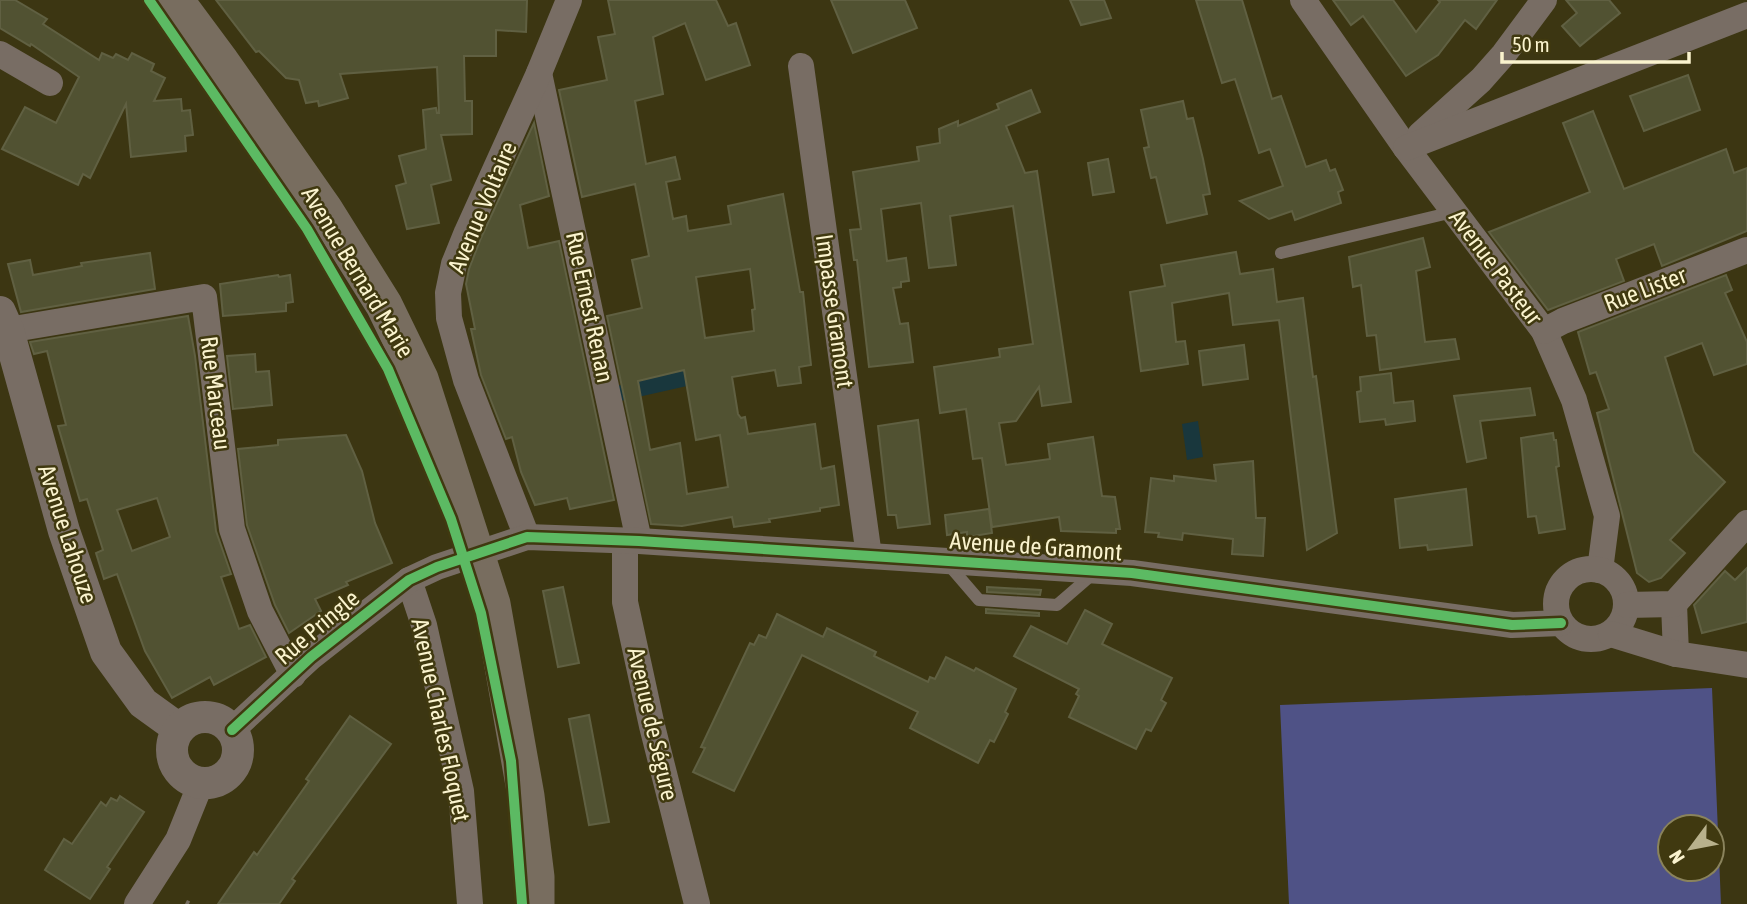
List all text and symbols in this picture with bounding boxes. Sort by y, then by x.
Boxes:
scale bar [1502,21,1689,65]
text: 50 m [1512,32,1550,56]
street label: Avenue Voltaire [442,137,522,277]
street label: Avenue Bernard Marie [296,182,420,362]
street label: Avenue Pasteur [1444,204,1549,331]
street label: Rue Ernest Renan [561,229,619,385]
street label: Impasse Gramont [811,233,859,390]
street label: Rue Lister [1600,261,1691,317]
street label: Rue Marceau [196,334,236,452]
street label: Avenue Lahouze [33,461,103,607]
street label: Avenue de Gramont [949,527,1123,566]
street label: Rue Pringle [270,584,364,670]
street label: Avenue Charles Floquet [406,616,476,824]
street label: Avenue de Ségure [622,645,684,803]
north arrow [1656,813,1726,883]
text: N [1664,846,1689,868]

